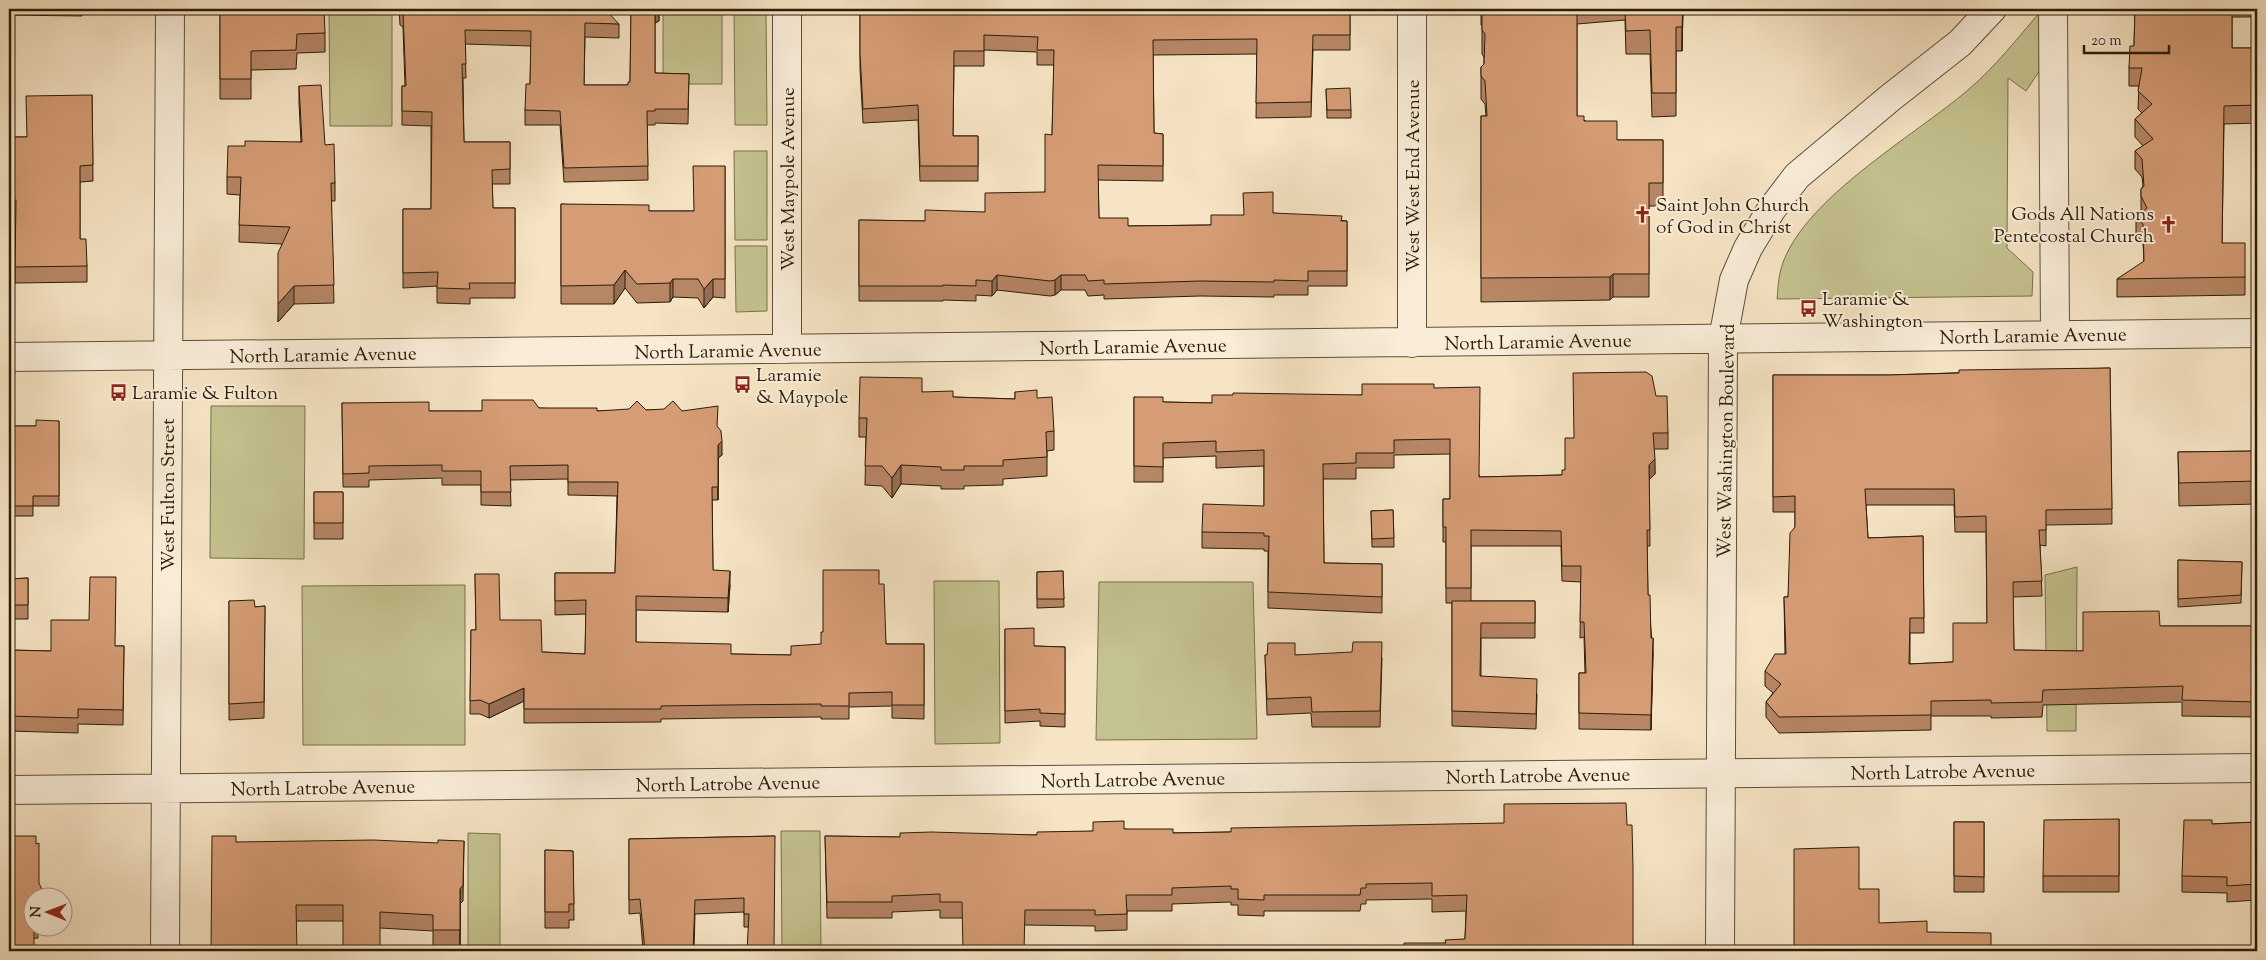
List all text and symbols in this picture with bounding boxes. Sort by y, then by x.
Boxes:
scale bar [2084,22,2168,54]
text: 20 m [2091,31,2122,52]
street label: West West End Avenue [1401,79,1428,273]
street label: West Maypole Avenue [776,87,803,271]
place label: Saint John Church of God in Christ [1656,193,1809,242]
place label: Gods All Nations Pentecostal Church [1994,202,2154,251]
church icon: Saint John Church of God in Christ [1632,205,1652,225]
church icon: Gods All Nations Pentecostal Church [2158,214,2178,234]
place label: Laramie & Washington [1822,287,1923,336]
bus stop icon: Laramie & Washington [1798,299,1818,319]
street label: North Laramie Avenue [1939,322,2127,353]
street label: West Washington Boulevard [1712,323,1743,559]
street label: North Laramie Avenue [1444,328,1632,359]
street label: North Laramie Avenue [1039,333,1227,364]
street label: North Laramie Avenue [634,337,822,368]
street label: North Laramie Avenue [229,341,417,372]
place label: Laramie & Maypole [756,363,848,412]
bus stop icon: Laramie & Maypole [732,375,752,395]
place label: Laramie & Fulton [132,381,278,408]
bus stop icon: Laramie & Fulton [108,382,128,402]
street label: West Fulton Street [156,418,183,572]
street label: North Latrobe Avenue [1850,758,2036,789]
street label: North Latrobe Avenue [1445,762,1631,793]
street label: North Latrobe Avenue [1040,766,1226,797]
street label: North Latrobe Avenue [635,770,821,801]
street label: North Latrobe Avenue [230,774,416,805]
north arrow [22,888,72,938]
text: N [27,906,47,918]

